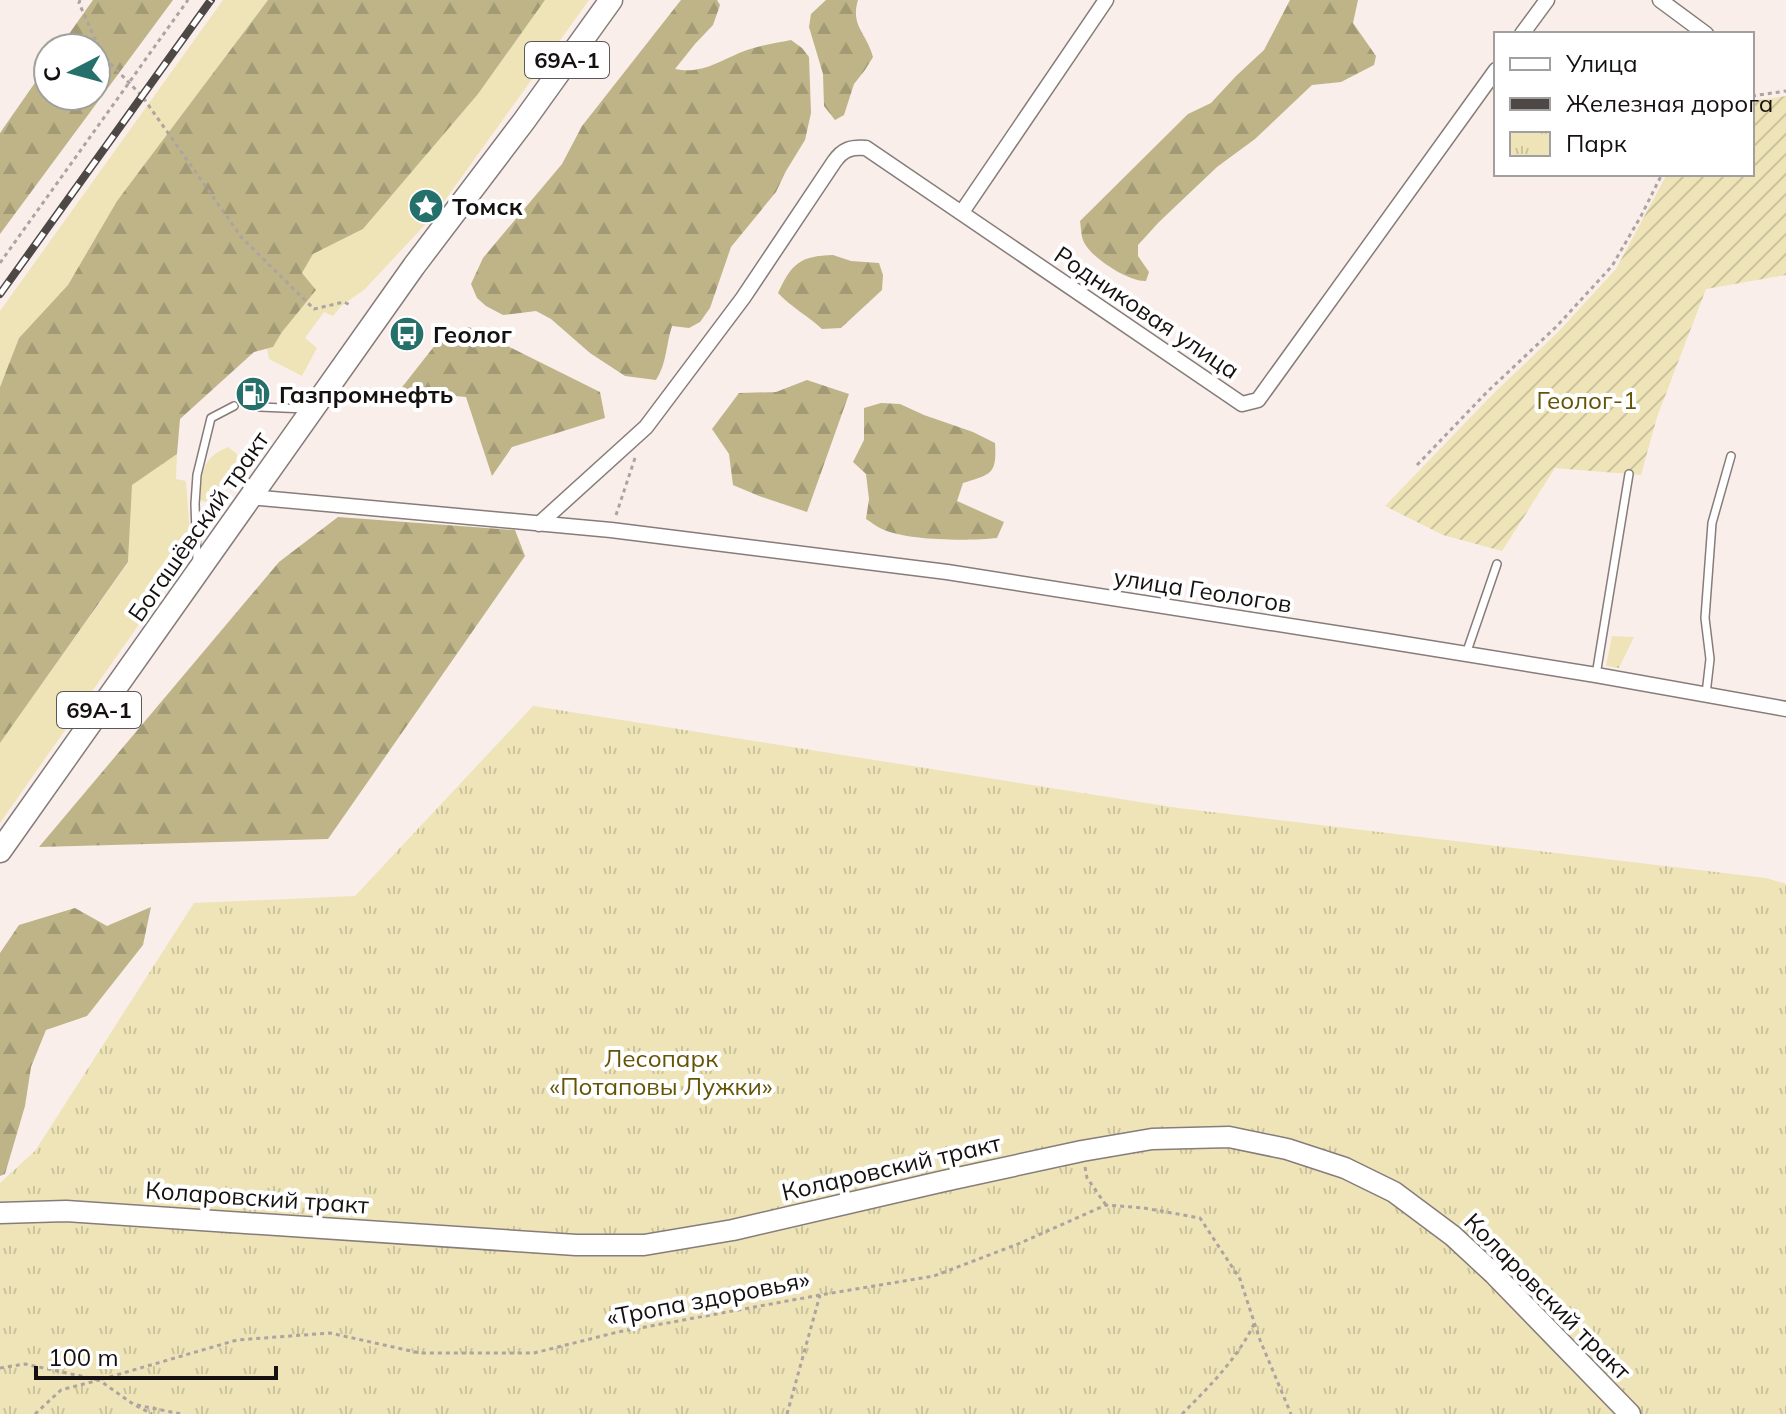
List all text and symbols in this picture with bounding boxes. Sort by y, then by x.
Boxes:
north arrow [32,32,112,112]
legend [1494,32,1754,176]
road number: 69А-1 [525,42,609,78]
text: Улица [1565,48,1638,78]
text: С [37,65,67,83]
text: Железная дорога [1566,88,1774,118]
text: Парк [1566,128,1627,158]
place icon: Томск [407,187,445,225]
place label: Томск [452,191,523,221]
street label: Родниковая улица [1049,239,1245,385]
bus stop icon: Геолог [388,315,426,353]
place label: Геолог [433,319,512,349]
fuel station icon: Газпромнефть [234,375,272,413]
place label: Газпромнефть [279,379,453,409]
park label: Геолог-1 [1537,385,1637,415]
street label: Богашёвский тракт [121,425,275,627]
street label: улица Геологов [1112,561,1294,619]
road number: 69А-1 [57,692,141,728]
park label: Лесопарк «Потаповы Лужки» [550,1043,773,1101]
street label: Коларовский тракт [779,1127,1004,1207]
street label: Коларовский тракт [144,1174,370,1220]
street label: Коларовский тракт [1458,1206,1638,1386]
street label: «Тропа здоровья» [604,1264,812,1332]
scale bar [36,1330,276,1380]
text: 100 m [48,1342,119,1372]

